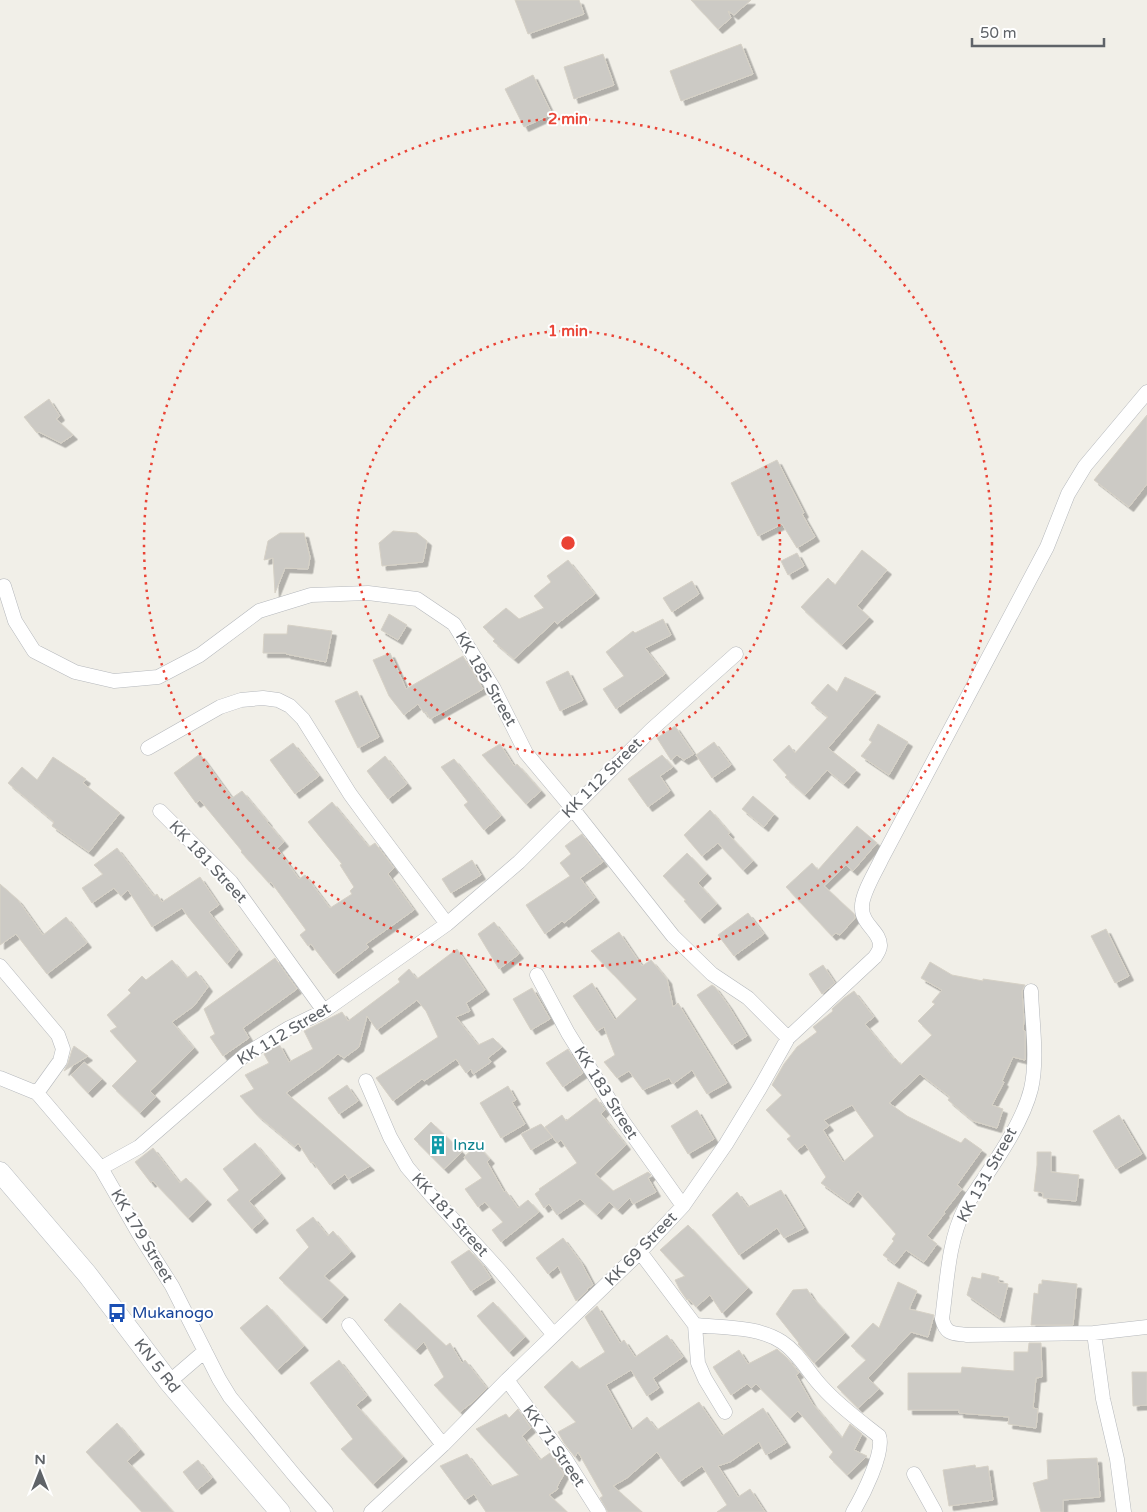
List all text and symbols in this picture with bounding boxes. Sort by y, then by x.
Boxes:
scale bar [972,15,1104,47]
text: 50 m [980,24,1017,42]
text: 2 min [548,110,588,128]
text: 1 min [548,322,588,340]
centre of rings [559,534,577,552]
street label: KK 185 Street [451,628,521,730]
street label: KK 112 Street [558,734,646,822]
street label: KK 181 Street [165,817,251,907]
street label: KK 112 Street [234,998,334,1070]
street label: KK 183 Street [570,1043,642,1143]
street label: KK 131 Street [953,1124,1021,1226]
building icon: Inzu [427,1134,449,1156]
place label: Inzu [453,1135,485,1155]
street label: KK 181 Street [407,1169,493,1261]
street label: KK 179 Street [106,1186,178,1286]
street label: KK 69 Street [601,1208,681,1290]
bus stop icon: Mukanogo [106,1302,128,1324]
place label: Mukanogo [132,1303,214,1323]
street label: KN 5 Rd [130,1335,184,1397]
street label: KK 71 Street [518,1401,590,1491]
north arrow [15,1447,65,1497]
text: N [34,1451,46,1468]

